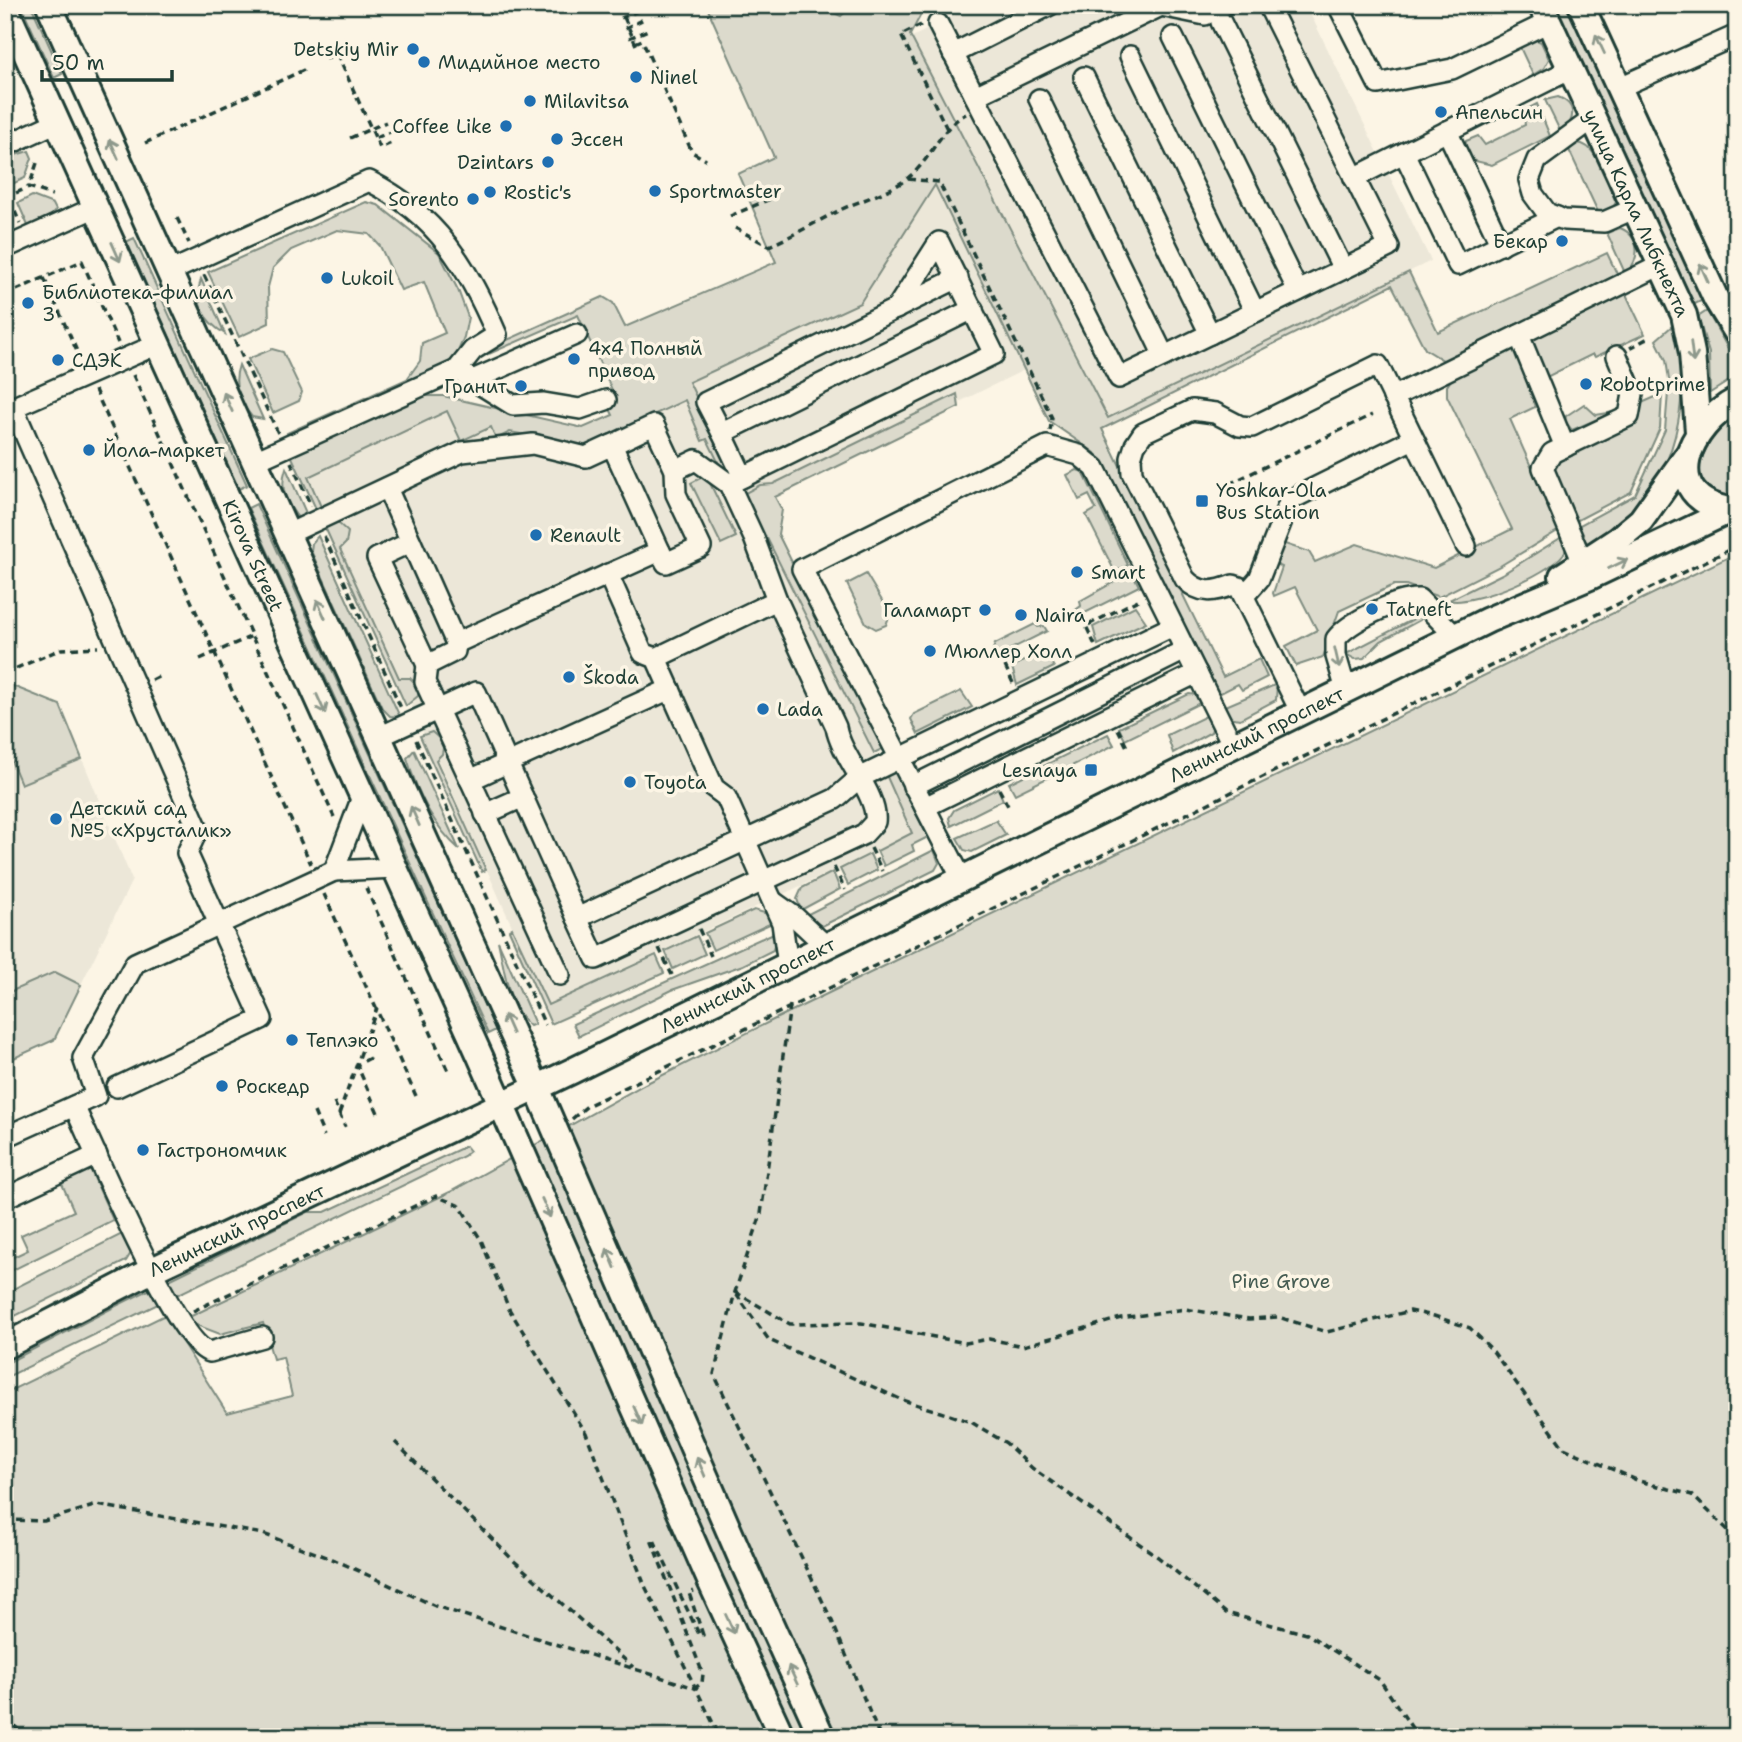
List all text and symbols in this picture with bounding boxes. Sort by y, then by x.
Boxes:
one-way arrow [1592,34,1606,55]
place label: Detskiy Mir [293,37,399,62]
scale bar [42,38,172,82]
marker: Detskiy Mir [405,41,421,57]
text: 50 m [52,49,105,77]
place label: Мидийное место [438,50,601,75]
marker: Мидийное место [416,54,432,70]
place label: Ninel [650,65,698,90]
marker: Ninel [628,69,644,85]
place label: Milavitsa [544,89,629,114]
marker: Milavitsa [522,93,538,109]
place label: Апельсин [1455,100,1543,125]
marker: Апельсин [1433,104,1449,120]
street label: улица Карла Либкнехта [1578,105,1695,321]
place label: Coffee Like [392,114,492,139]
marker: Coffee Like [498,118,514,134]
place label: Эссен [571,127,623,152]
marker: Эссен [549,131,565,147]
one-way arrow [107,139,120,160]
place label: Dzintars [457,150,534,175]
marker: Dzintars [540,154,556,170]
place label: Sportmaster [669,179,782,204]
place label: Rostic's [504,180,572,205]
marker: Sportmaster [647,183,663,199]
marker: Rostic's [482,184,498,200]
place label: Sorento [388,187,459,212]
marker: Sorento [465,191,481,207]
place label: Бекар [1493,229,1548,254]
marker: Бекар [1554,233,1570,249]
one-way arrow [110,240,123,262]
one-way arrow [1697,263,1710,285]
place label: Lukoil [341,266,394,291]
marker: Lukoil [319,270,335,286]
place label: Библиотека-филиал 3 [42,280,234,327]
marker: Библиотека-филиал 3 [20,295,36,311]
place label: 4x4 Полный привод [588,336,702,383]
one-way arrow [1686,340,1699,363]
place label: СДЭК [72,348,122,373]
marker: 4x4 Полный привод [566,351,582,367]
marker: СДЭК [50,352,66,368]
place label: Robotprime [1600,372,1706,397]
place label: Гранит [444,374,507,399]
marker: Robotprime [1578,376,1594,392]
marker: Гранит [513,378,529,394]
one-way arrow [221,392,234,413]
place label: Йола-маркет [103,438,225,463]
marker: Йола-маркет [81,442,97,458]
place label: Yoshkar-Ola Bus Station [1216,478,1327,525]
marker: Yoshkar-Ola Bus Station [1194,493,1210,509]
street label: Kirova Street [217,496,289,616]
place label: Renault [550,523,621,548]
marker: Renault [528,527,544,543]
one-way arrow [1607,556,1628,570]
place label: Smart [1091,560,1146,585]
marker: Smart [1069,564,1085,580]
place label: Tatneft [1386,597,1452,622]
place label: Галамарт [883,598,971,623]
one-way arrow [314,599,327,620]
marker: Tatneft [1364,601,1380,617]
marker: Галамарт [977,602,993,618]
place label: Naira [1035,603,1086,628]
marker: Naira [1013,607,1029,623]
place label: Мюллер Холл [944,639,1072,664]
marker: Мюллер Холл [922,643,938,659]
one-way arrow [1331,646,1345,669]
place label: Škoda [583,664,639,690]
marker: Škoda [561,669,577,685]
street label: Ленинский проспект [1165,681,1348,788]
one-way arrow [315,693,328,715]
place label: Lada [777,697,823,722]
marker: Lada [755,701,771,717]
place label: Lesnaya [1002,758,1077,783]
marker: Lesnaya [1083,762,1099,778]
place label: Toyota [644,770,707,795]
marker: Toyota [622,774,638,790]
place label: Детский сад №5 «Хрусталик» [70,796,232,843]
one-way arrow [408,806,421,828]
marker: Детский сад №5 «Хрусталик» [48,811,64,827]
street label: Ленинский проспект [656,931,840,1039]
one-way arrow [501,1014,514,1035]
place label: Теплэко [306,1028,379,1053]
marker: Теплэко [284,1032,300,1048]
place label: Роскедр [236,1074,310,1099]
marker: Роскедр [214,1078,230,1094]
place label: Гастрономчик [157,1138,287,1163]
marker: Гастрономчик [135,1142,151,1158]
street label: Ленинский проспект [145,1178,329,1283]
one-way arrow [540,1197,553,1218]
one-way arrow [604,1248,617,1269]
park label: Pine Grove [1231,1269,1331,1294]
one-way arrow [632,1405,645,1426]
one-way arrow [694,1457,707,1478]
one-way arrow [724,1613,737,1634]
one-way arrow [786,1665,799,1686]

